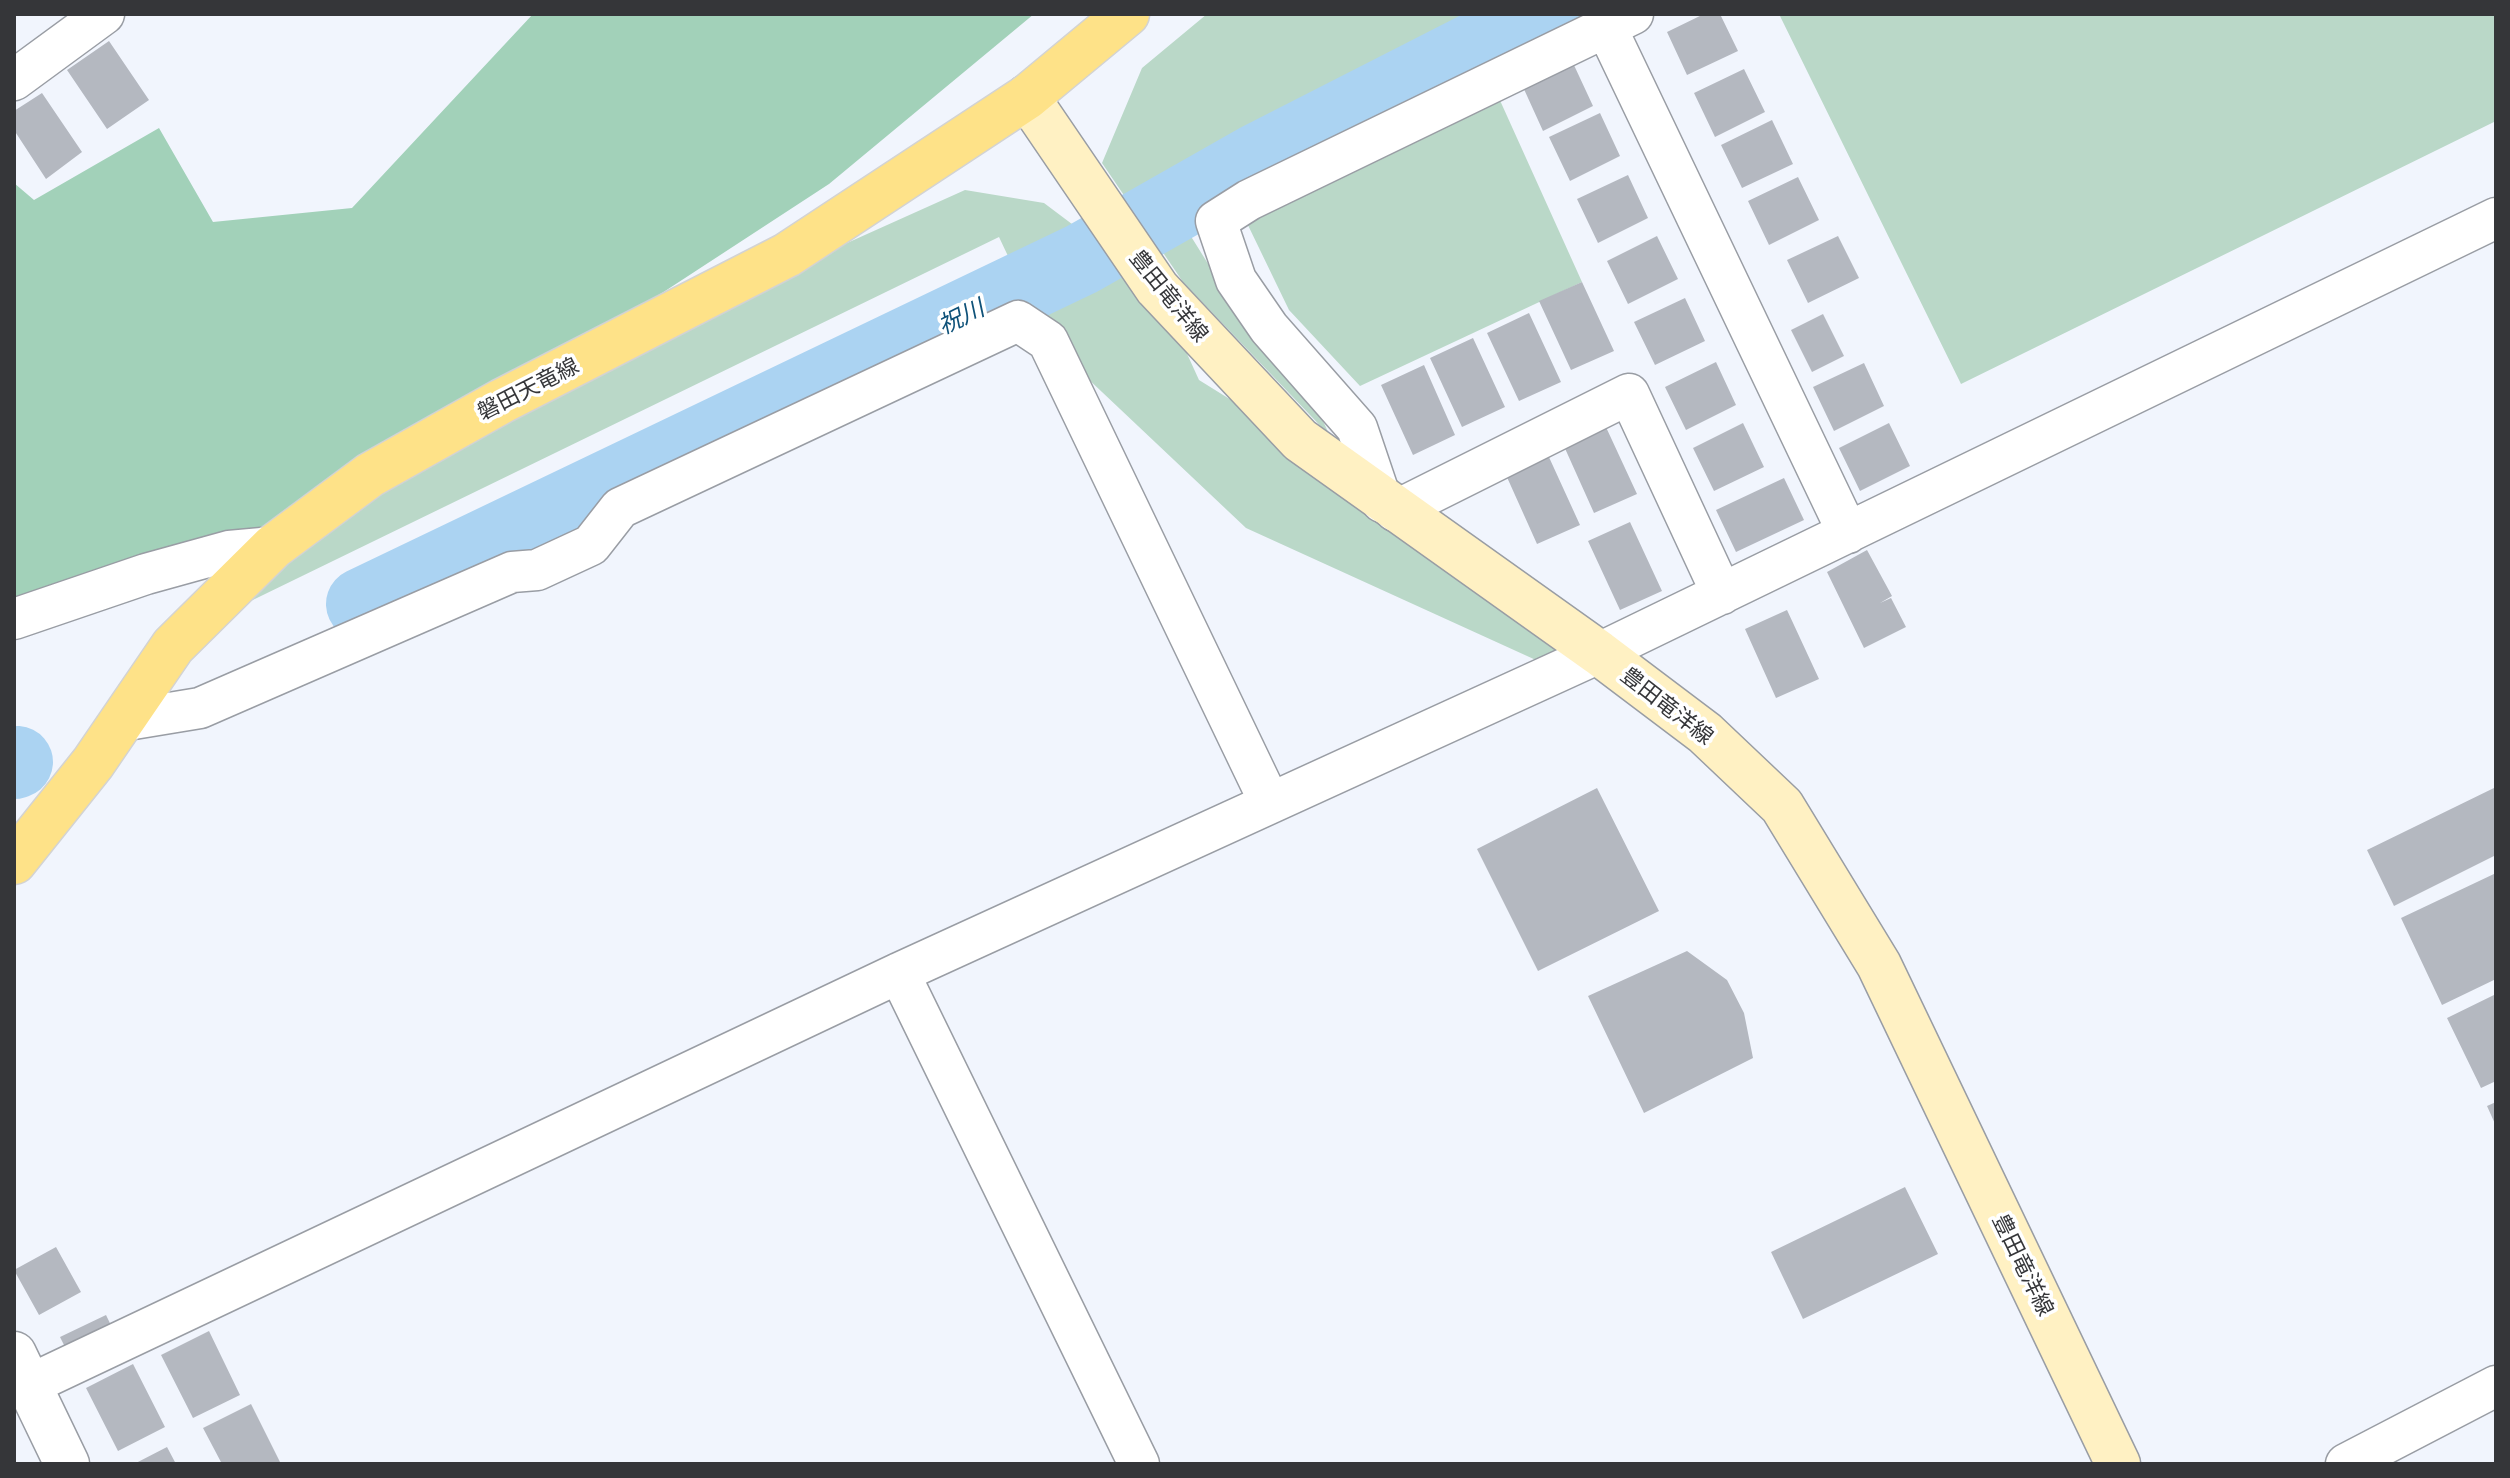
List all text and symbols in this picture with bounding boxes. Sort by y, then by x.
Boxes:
street label: 豊田竜洋線 [1124,245,1214,347]
water label: 祝川 [933,294,989,340]
street label: 磐田天竜線 [473,352,583,426]
street label: 豊田竜洋線 [1616,662,1718,750]
street label: 豊田竜洋線 [1987,1210,2059,1320]

